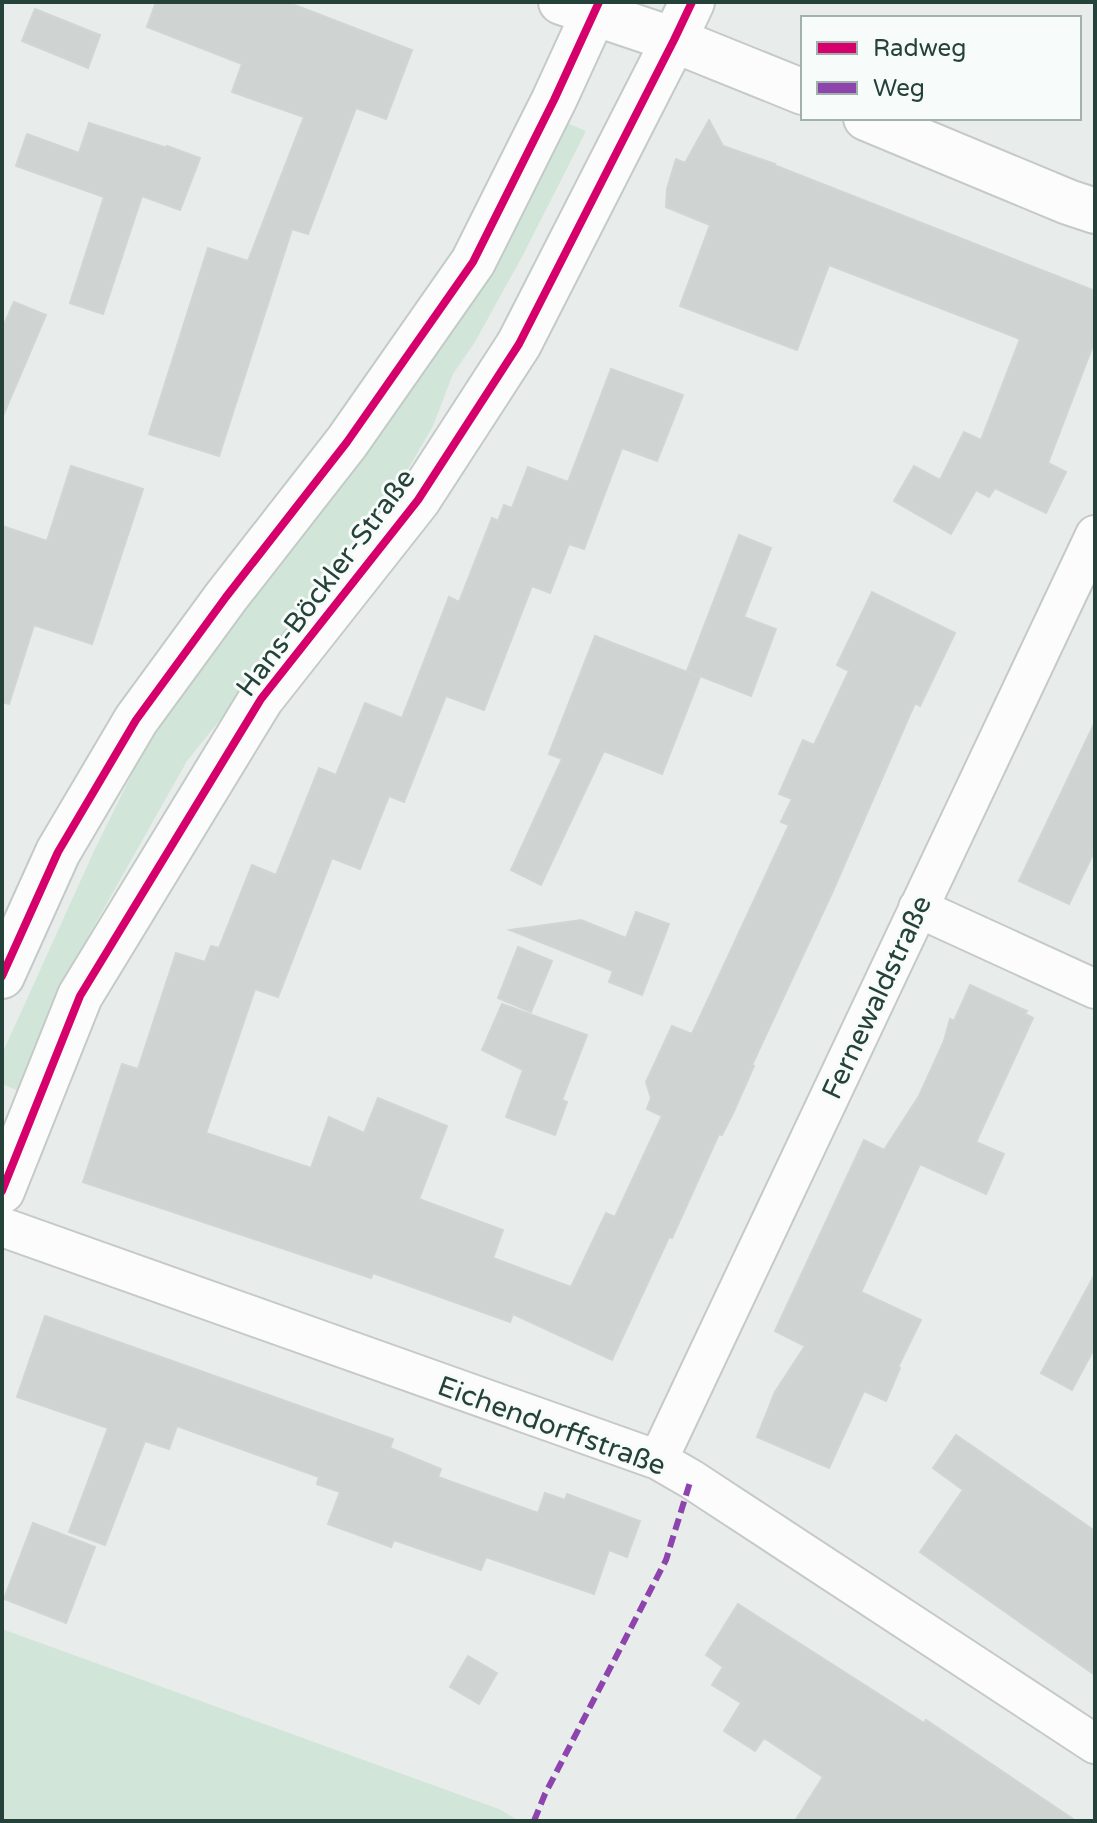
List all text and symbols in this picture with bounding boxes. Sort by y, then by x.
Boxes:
legend [801,16,1081,120]
text: Radweg [873,34,966,63]
text: Weg [873,74,925,103]
street label: Hans-Böckler-Straße [229,462,423,703]
street label: Fernewaldstraße [815,890,939,1105]
street label: Eichendorffstraße [433,1369,670,1483]

